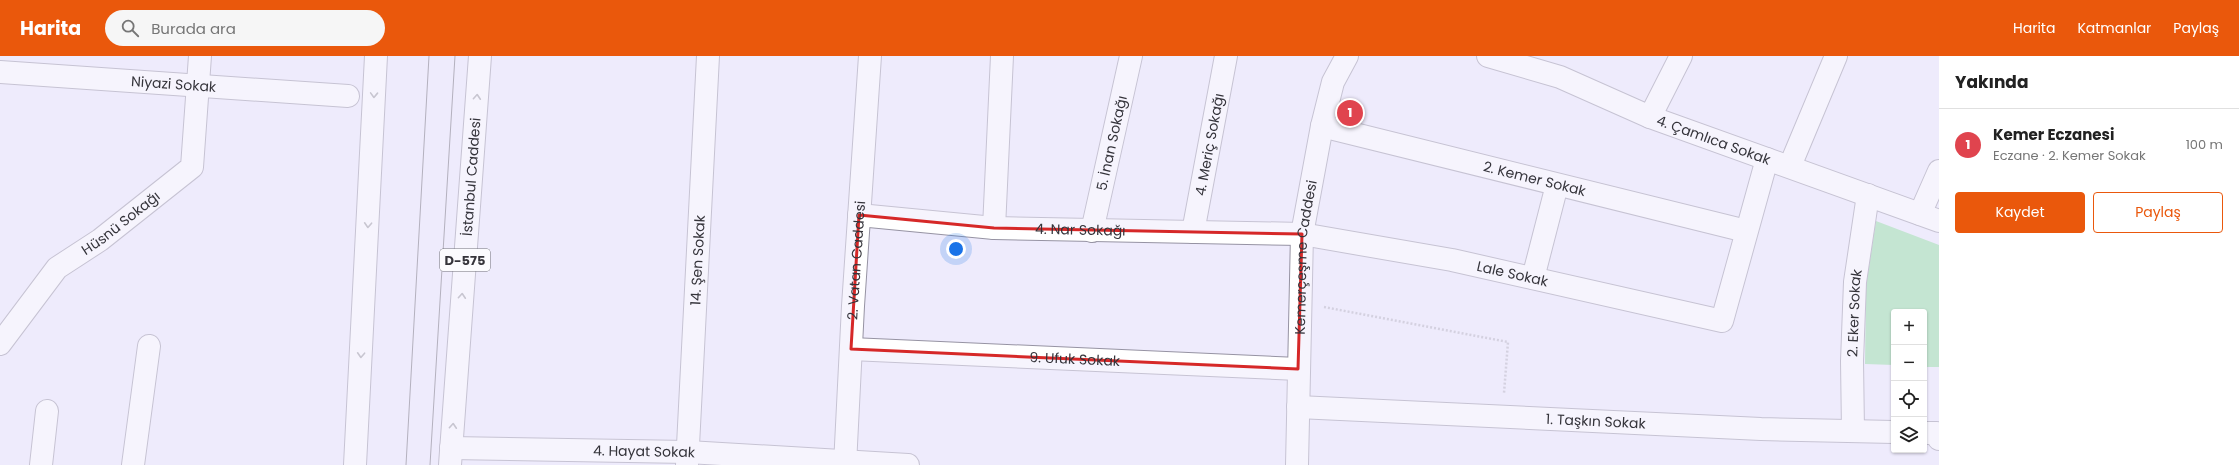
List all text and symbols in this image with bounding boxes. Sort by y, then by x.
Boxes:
search box [105,10,385,46]
text: Harita [20,15,81,42]
icon: search [119,17,141,39]
text: Burada ara [151,18,236,39]
text: Harita [2013,18,2055,38]
text: Katmanlar [2077,18,2151,38]
text: Paylaş [2173,18,2219,38]
text: Yakında [1955,70,2028,94]
street label: Niyazi Sokak [130,71,218,97]
one-way arrow [370,92,378,98]
street label: 4. Meriç Sokağı [1190,92,1229,197]
one-way arrow [472,94,481,100]
street label: 5. İnan Sokağı [1091,94,1132,193]
pin: 1 [1337,98,1363,128]
street label: 4. Çamlıca Sokak [1654,110,1774,170]
street label: İstanbul Caddesi [457,117,485,237]
text: Kemer Eczanesi [1993,124,2114,145]
text: 1 [1966,135,1970,154]
text: 100 m [2186,135,2223,154]
text: Eczane · 2. Kemer Sokak [1993,146,2146,165]
street label: 2. Kemer Sokak [1481,156,1589,201]
street label: Kemerçeşme Caddesi [1290,178,1322,335]
street label: Hüsnü Sokağı [77,186,164,260]
button: Kaydet [1955,192,2085,233]
button: Paylaş [2093,192,2223,233]
street label: 2. Vatan Caddesi [842,200,870,321]
street label: 14. Şen Sokak [685,214,710,306]
street label: 4. Nar Sokağı [1035,219,1126,241]
one-way arrow [364,222,373,228]
your location [946,239,966,259]
road number: D-575 [440,249,490,271]
street label: Lale Sokak [1475,256,1551,292]
street label: 2. Eker Sokak [1842,267,1867,357]
one-way arrow [458,293,467,299]
map controls [1891,309,1927,453]
button: + [1891,309,1927,345]
button: − [1891,345,1927,381]
street label: 9. Ufuk Sokak [1029,347,1121,371]
one-way arrow [357,352,366,358]
button: locate [1891,381,1927,417]
street label: 1. Taşkın Sokak [1545,409,1647,434]
button: layers [1891,417,1927,453]
one-way arrow [448,423,457,429]
street label: 4. Hayat Sokak [593,440,696,462]

